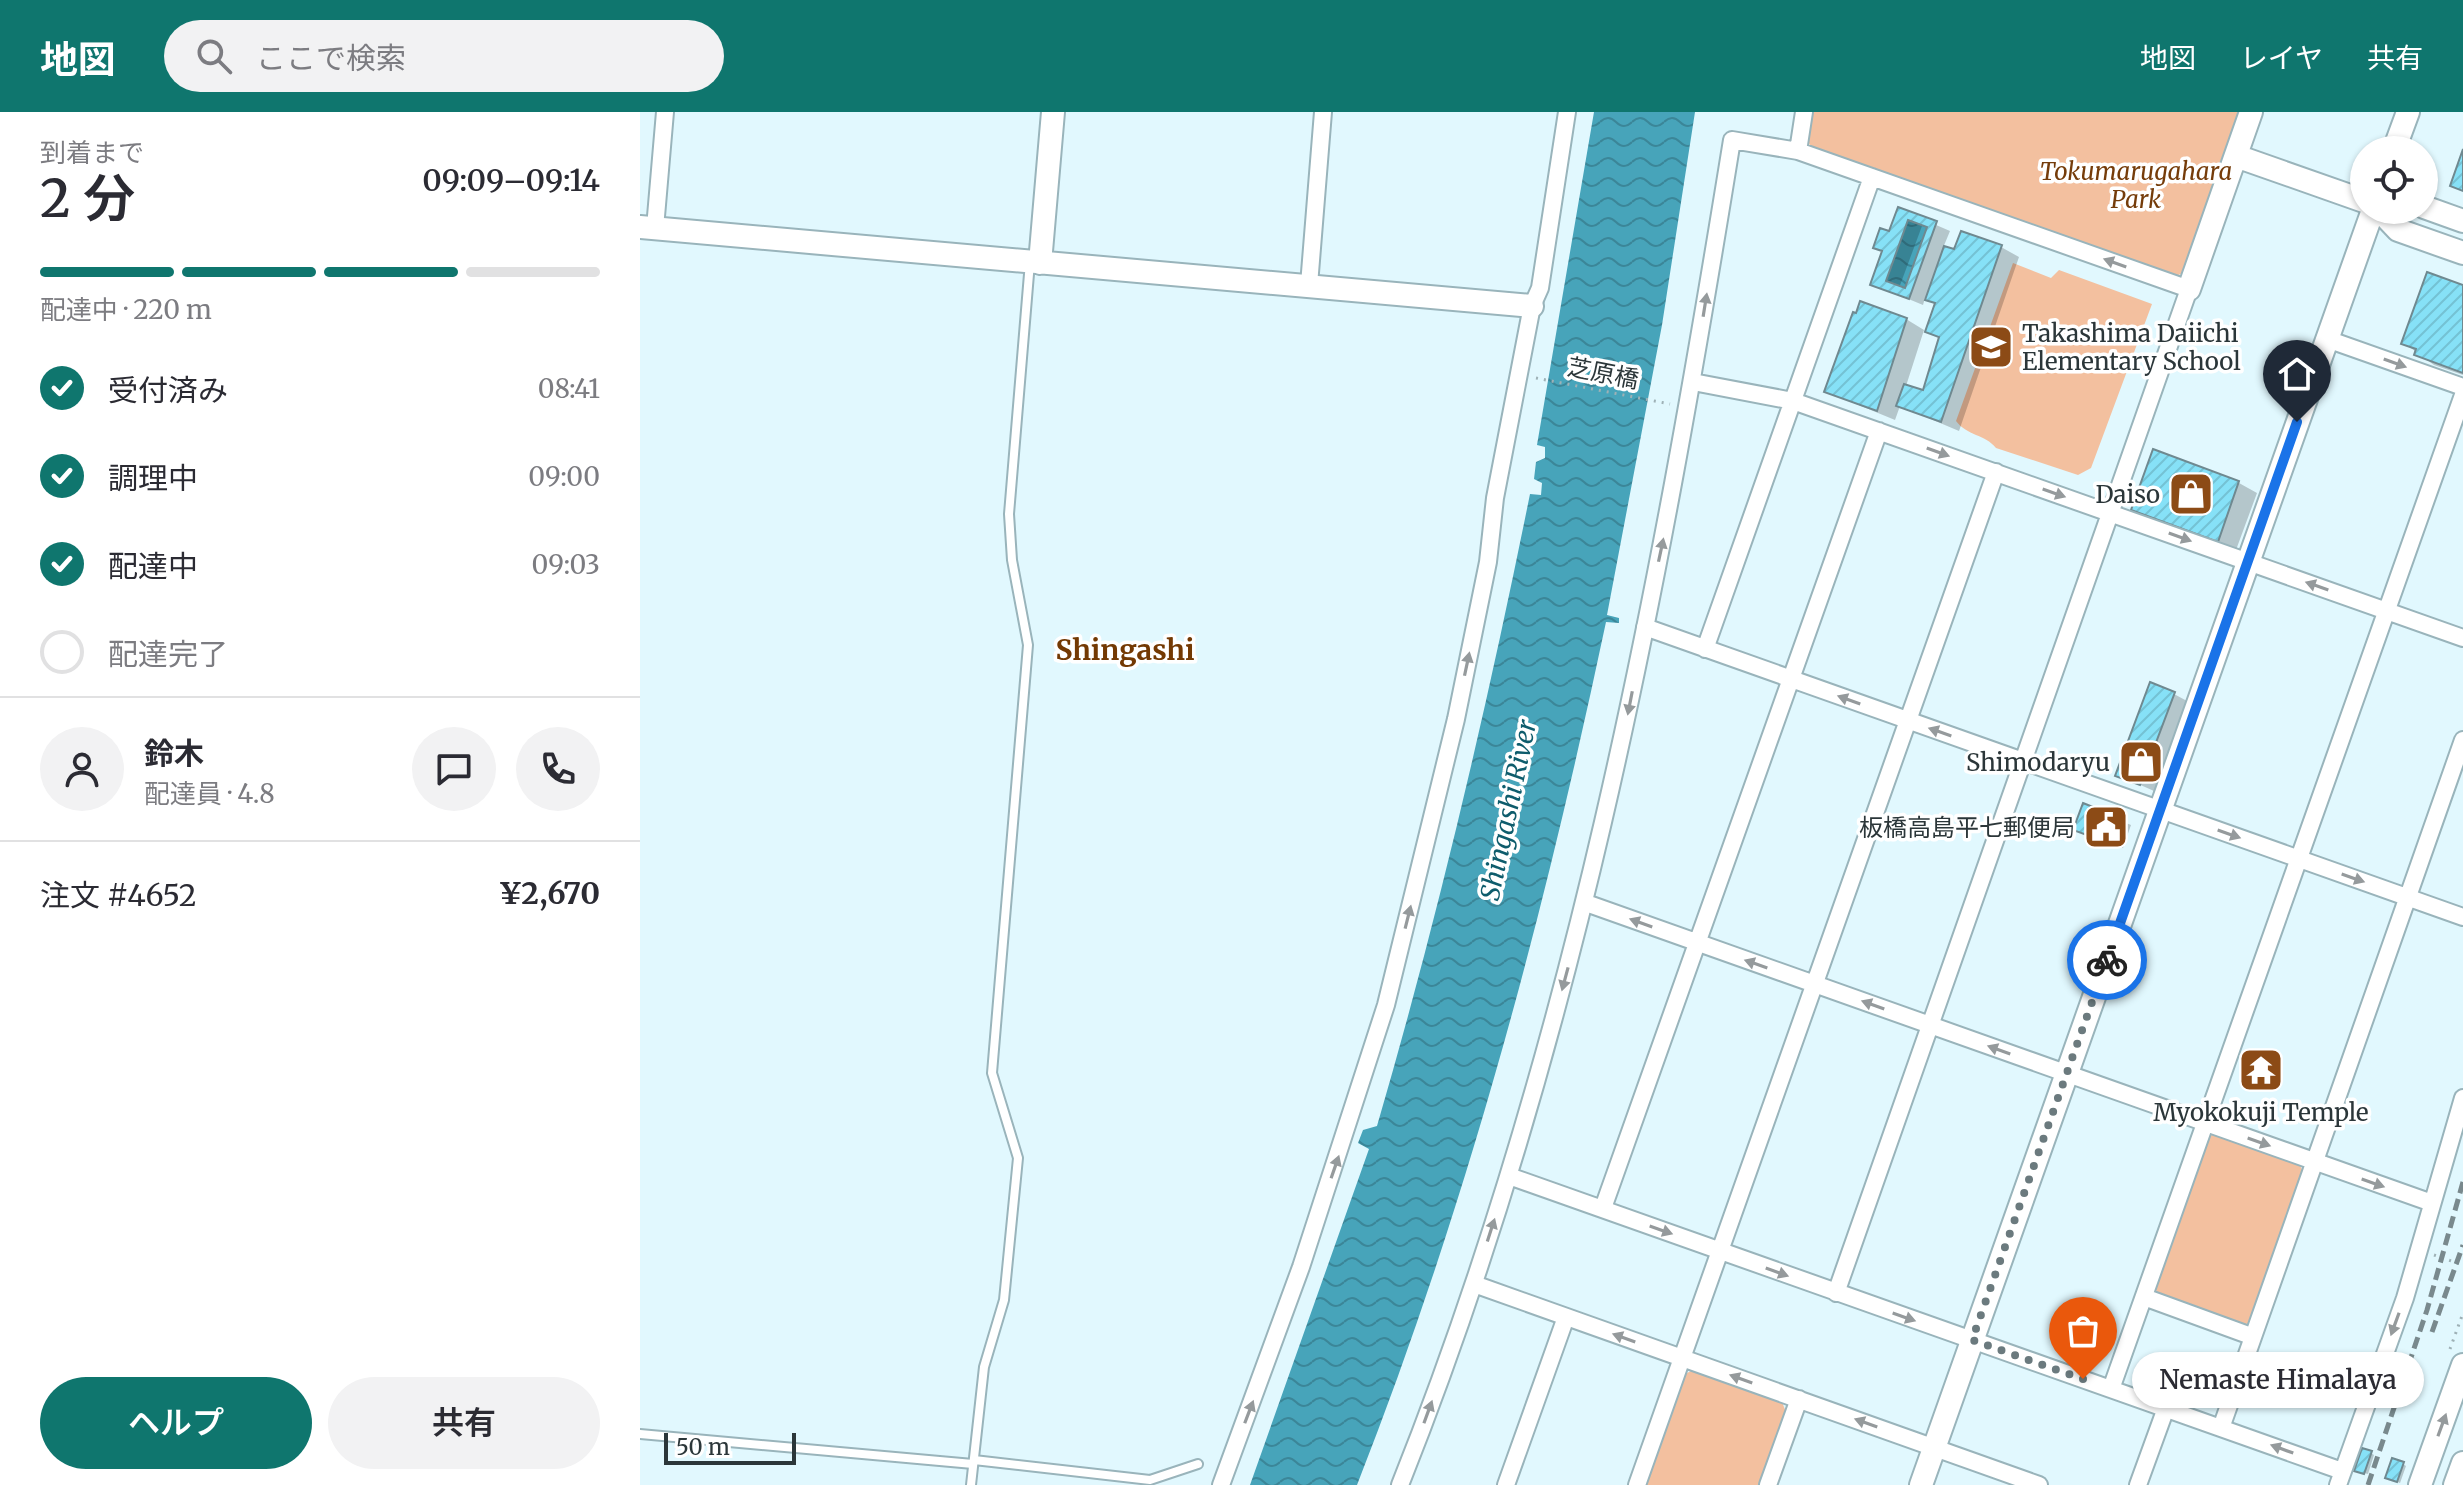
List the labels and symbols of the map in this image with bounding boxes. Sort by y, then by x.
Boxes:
park label: Tokumarugahara Park [2040,156,2232,215]
one-way arrow [2103,256,2127,269]
one-way arrow [1700,293,1712,318]
place label: Takashima Daiichi Elementary School [2022,318,2241,377]
school or university icon: Takashima Daiichi Elementary School [1967,323,2015,371]
pin [2263,340,2331,422]
street label: 芝原橋 [1565,351,1641,395]
one-way arrow [2383,357,2407,370]
one-way arrow [1926,446,1950,458]
shop icon: Daiso [2167,470,2215,518]
place label: Daiso [2095,479,2160,510]
one-way arrow [2042,487,2066,499]
one-way arrow [2168,532,2192,544]
one-way arrow [1655,537,1668,562]
one-way arrow [2305,580,2329,592]
district label: Shingashi [1055,632,1195,668]
one-way arrow [1461,651,1474,676]
one-way arrow [1623,691,1636,716]
one-way arrow [1837,693,1861,706]
water label: Shingashi River [1473,716,1543,903]
one-way arrow [1928,725,1952,737]
shop icon: Shimodaryu [2117,738,2165,786]
place label: Shimodaryu [1966,747,2110,778]
public building icon: 板橋高島平七郵便局 [2082,803,2130,851]
place label: 板橋高島平七郵便局 [1859,812,2075,843]
one-way arrow [2218,829,2242,841]
one-way arrow [2341,872,2365,884]
one-way arrow [1403,905,1415,930]
one-way arrow [1629,917,1653,929]
courier [2067,920,2147,1000]
one-way arrow [1744,957,1768,969]
one-way arrow [1558,967,1571,991]
one-way arrow [1860,998,1884,1011]
one-way arrow [1986,1043,2010,1056]
temple icon: Myokokuji Temple [2237,1046,2285,1094]
place label: Myokokuji Temple [2153,1097,2369,1128]
one-way arrow [2248,1137,2272,1149]
one-way arrow [1329,1155,1342,1179]
one-way arrow [2361,1177,2385,1189]
one-way arrow [1486,1218,1498,1242]
one-way arrow [1649,1225,1673,1237]
one-way arrow [1766,1266,1790,1279]
pin [2049,1297,2117,1379]
one-way arrow [1892,1311,1916,1323]
one-way arrow [2388,1312,2401,1336]
one-way arrow [1612,1331,1636,1344]
callout: Nemaste Himalaya [2131,1351,2423,1407]
one-way arrow [1729,1372,1753,1384]
one-way arrow [1243,1400,1256,1424]
one-way arrow [1422,1400,1435,1424]
one-way arrow [2436,1413,2448,1437]
one-way arrow [1854,1417,1878,1429]
scale bar [664,1429,796,1465]
one-way arrow [2269,1443,2293,1455]

